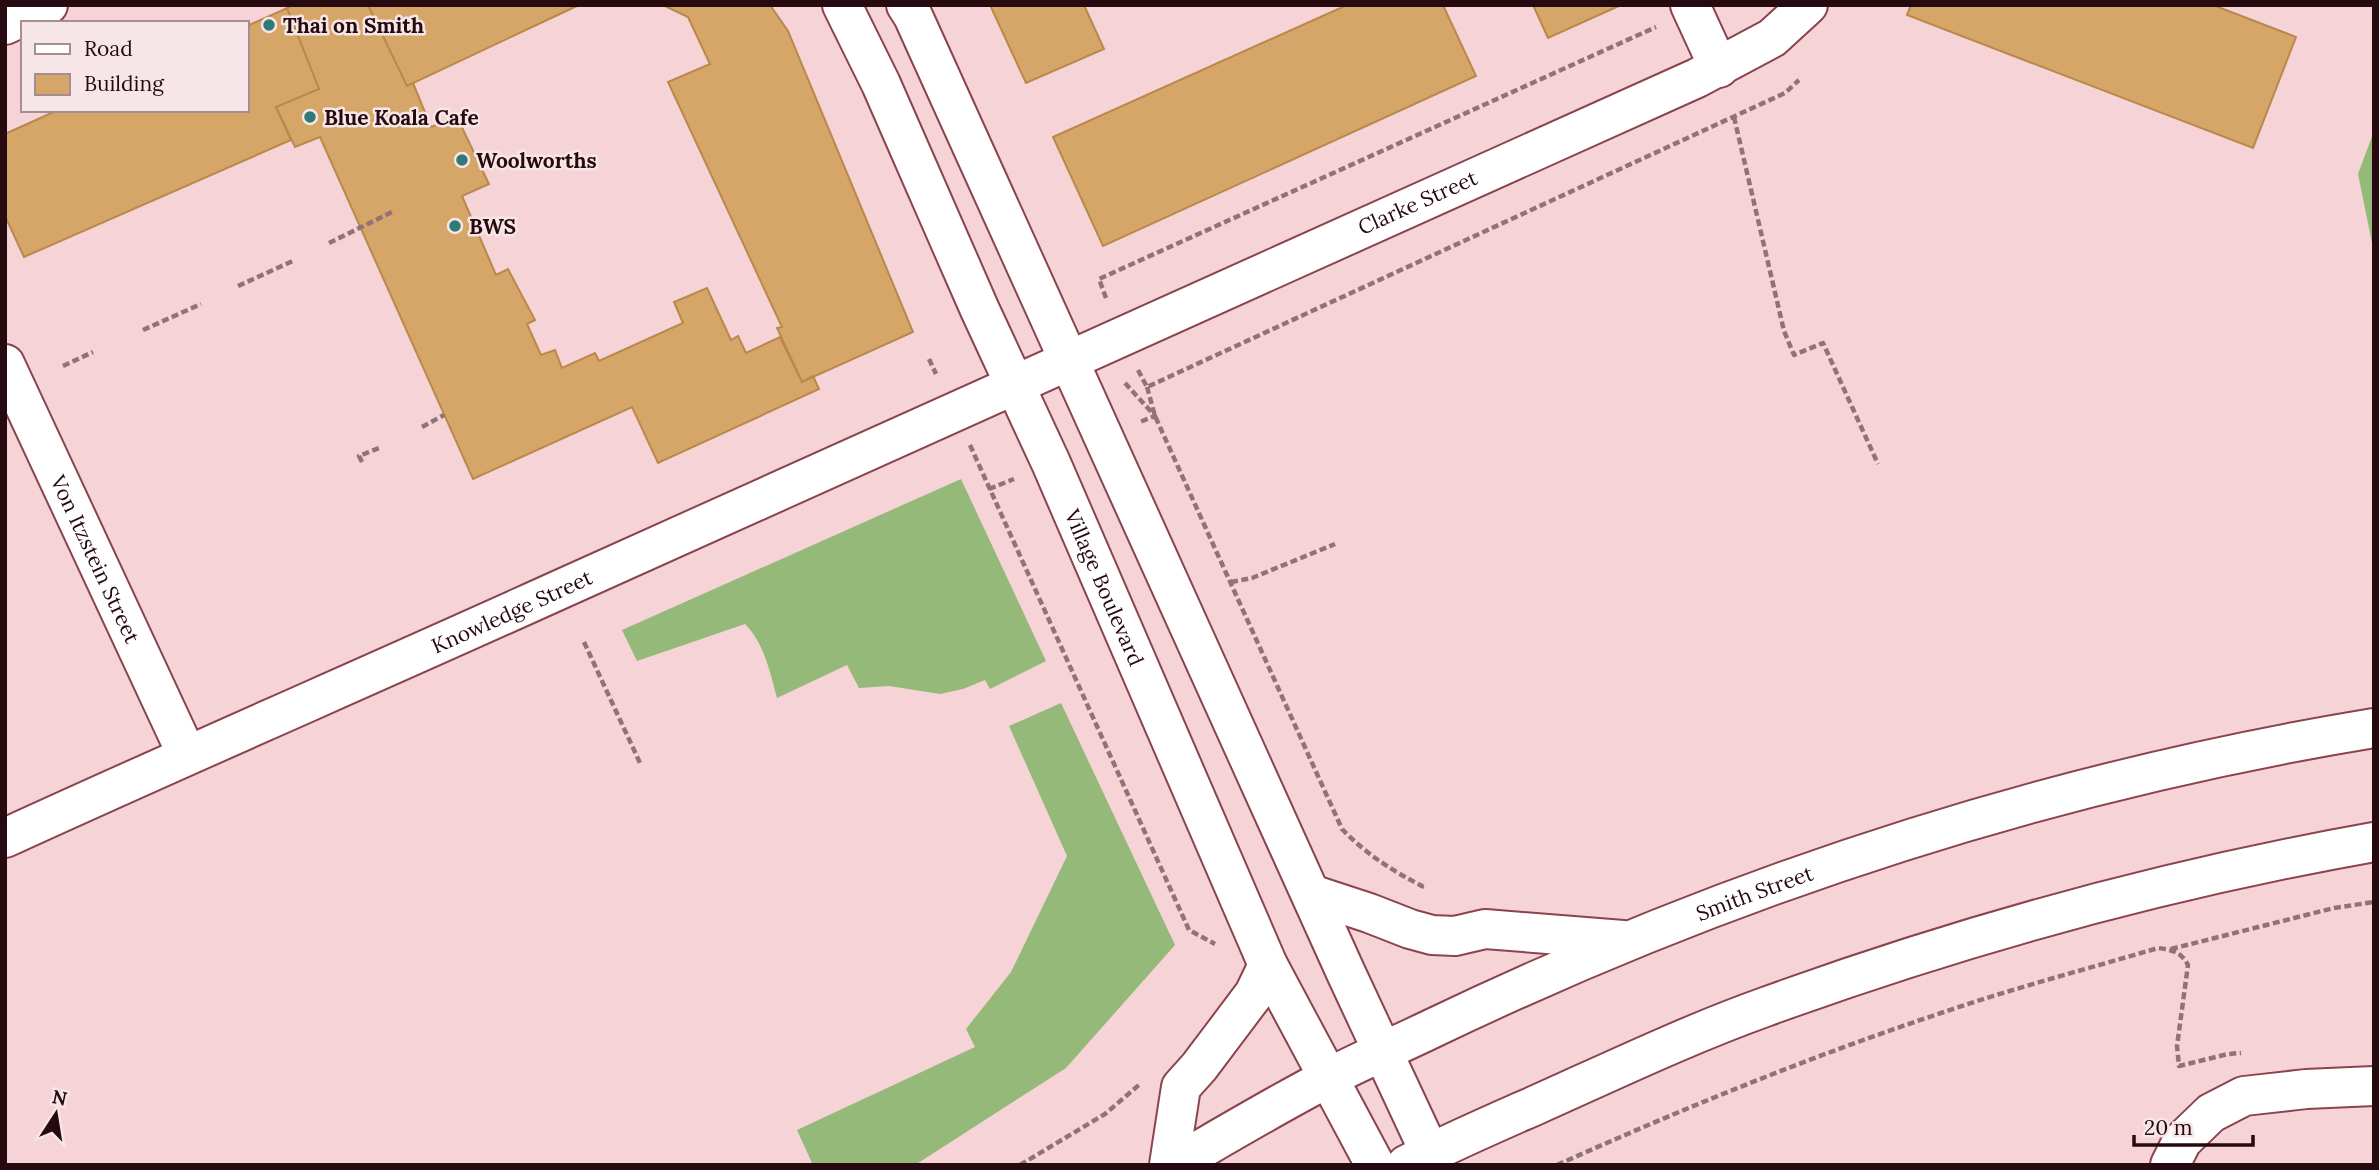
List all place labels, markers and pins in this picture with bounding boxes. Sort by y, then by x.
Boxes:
place label: Thai on Smith [283,12,424,39]
marker: Thai on Smith [261,17,277,33]
place label: Blue Koala Cafe [324,104,479,131]
marker: Blue Koala Cafe [302,109,318,125]
place label: Woolworths [476,147,597,174]
marker: Woolworths [454,152,470,168]
place label: BWS [469,213,516,240]
marker: BWS [447,218,463,234]

